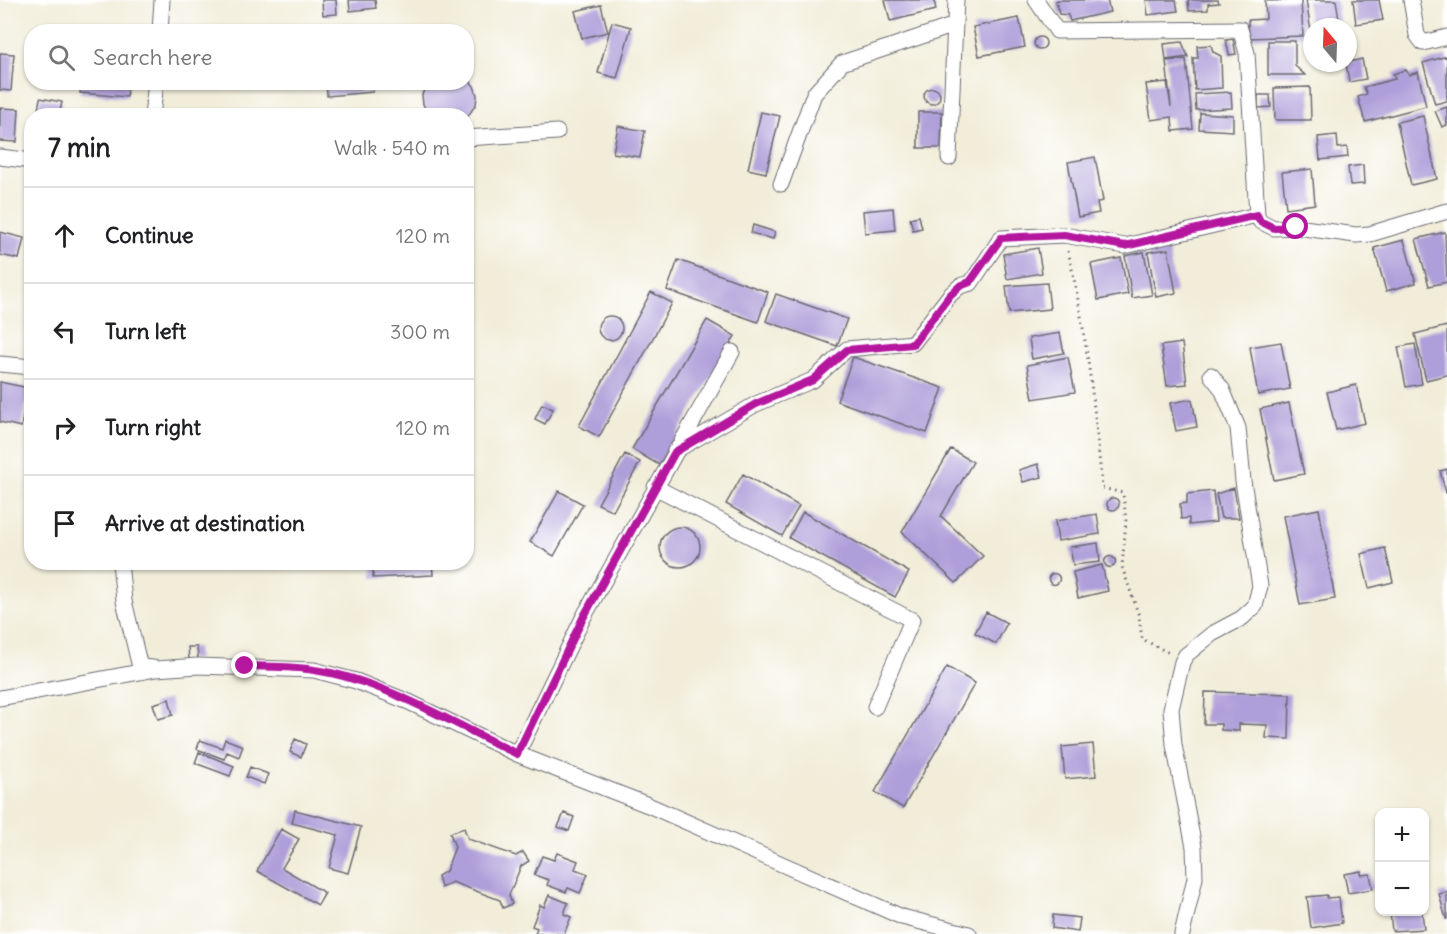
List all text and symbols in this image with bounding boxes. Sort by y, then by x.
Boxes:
north arrow [1303,18,1357,72]
search box [24,24,474,90]
icon: search [45,41,78,74]
text: Search here [93,43,212,71]
text: 7 min [48,131,111,164]
text: Walk · 540 m [334,135,450,160]
route start [1282,213,1308,239]
icon: ahead [48,219,81,252]
text: Continue [105,221,194,249]
text: 120 m [396,223,450,248]
icon: left [48,315,81,348]
text: Turn left [105,317,186,345]
text: 300 m [390,319,450,344]
icon: right [48,411,81,444]
text: Turn right [105,413,201,441]
text: 120 m [396,415,450,440]
icon: arrive [48,507,81,540]
text: Arrive at destination [105,509,305,537]
route end [231,652,257,678]
map controls [1375,808,1429,916]
button: + [1375,808,1429,862]
button: − [1375,862,1429,916]

